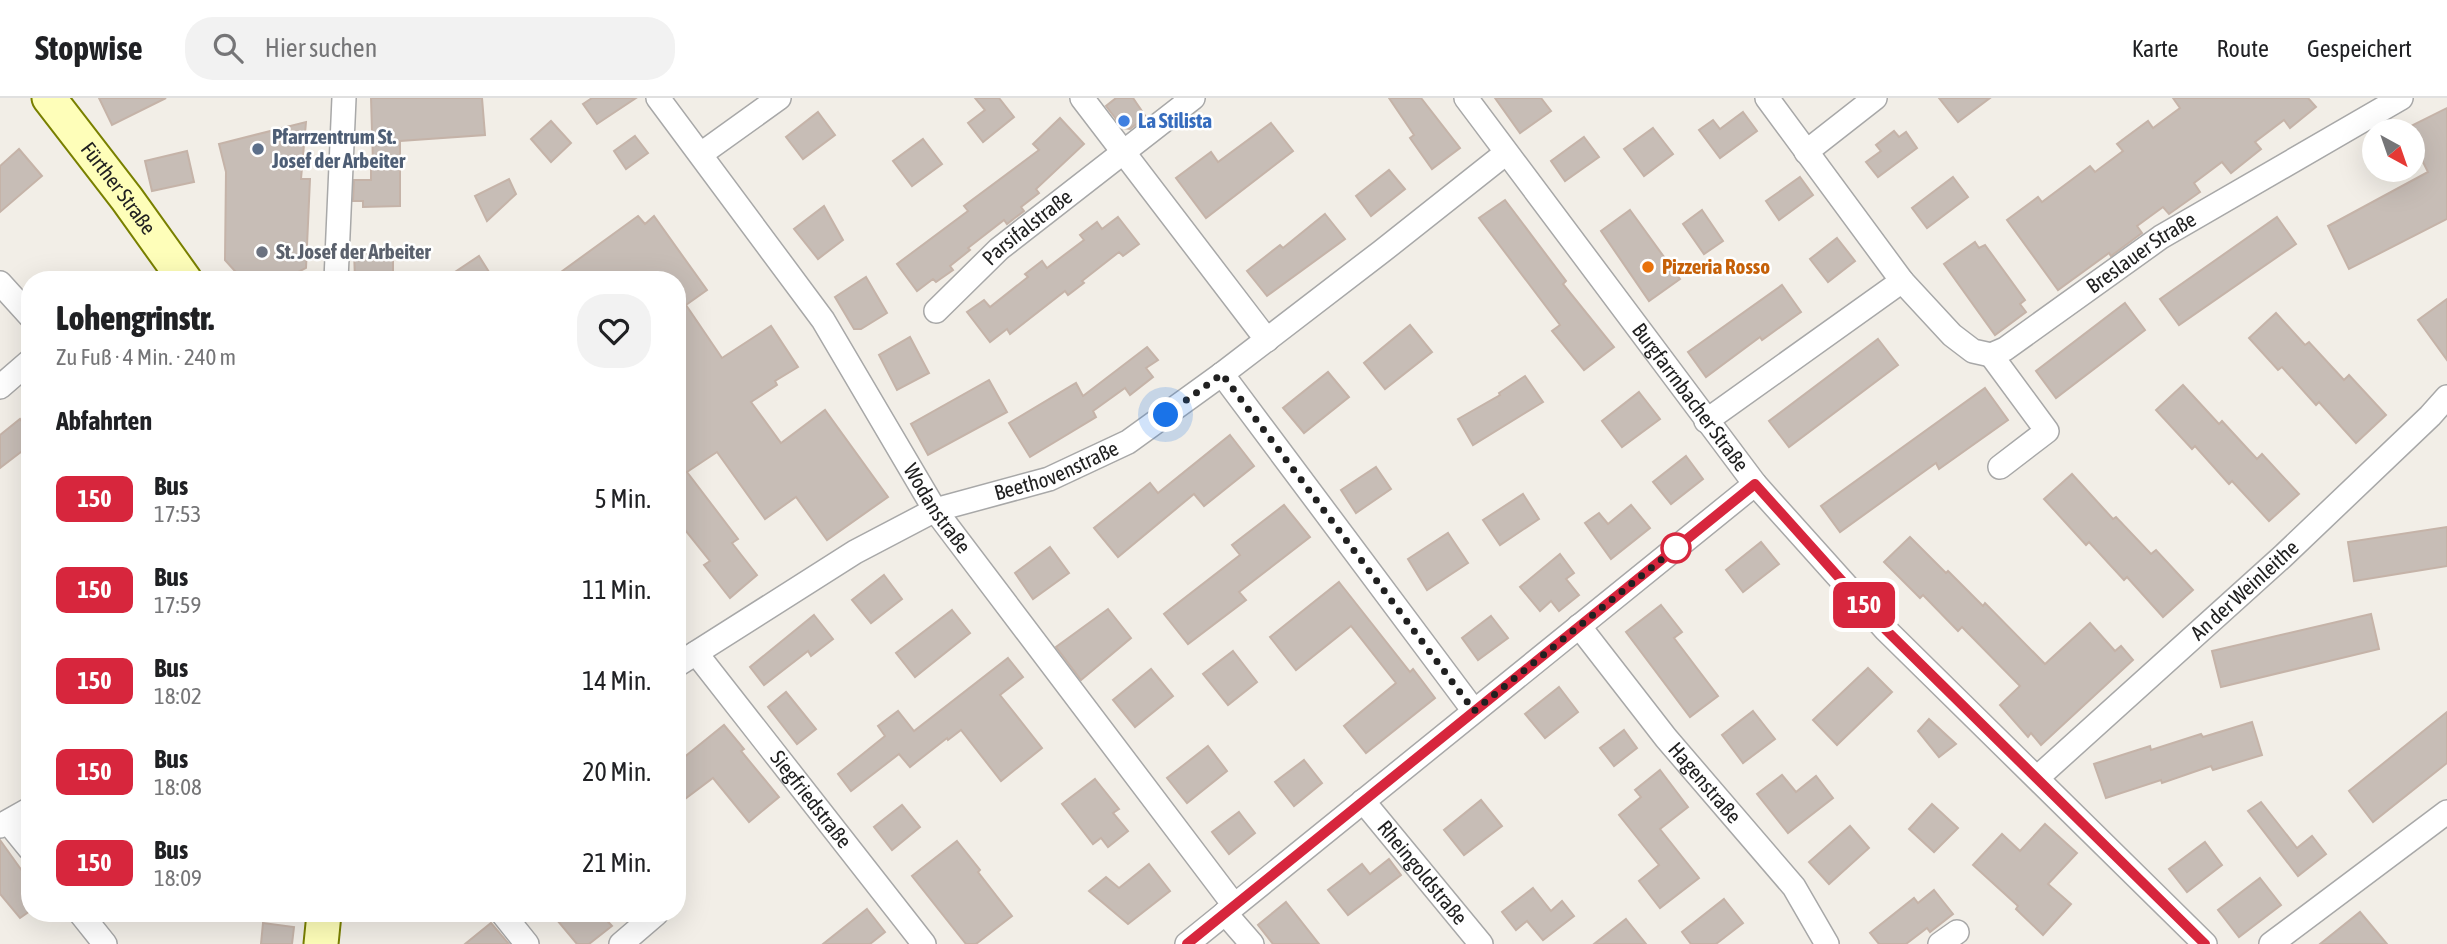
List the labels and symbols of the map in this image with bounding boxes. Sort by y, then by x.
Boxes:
place label: La Stilista [1138,108,1212,132]
marker: La Stilista [1116,113,1132,129]
north arrow [2362,119,2426,182]
place label: Pfarrzentrum St. Josef der Arbeiter [271,124,406,172]
street label: Fürther Straße [77,137,161,239]
marker: Pfarrzentrum St. Josef der Arbeiter [250,141,266,157]
street label: Parsifalstraße [977,184,1076,270]
street label: Breslauer Straße [2081,206,2200,298]
place label: St. Josef der Arbeiter [276,239,431,263]
marker: St. Josef der Arbeiter [254,244,270,260]
place label: Pizzeria Rosso [1662,254,1770,278]
marker: Pizzeria Rosso [1640,259,1656,275]
street label: Burgfarrnbacher Straße [1628,318,1754,476]
your location [1148,397,1183,432]
street label: Beethovenstraße [991,435,1122,504]
street label: Wodanstraße [899,459,976,558]
unlabelled marker [1661,533,1691,563]
street label: An der Weinleithe [2185,535,2303,644]
line badge: 150 [1824,582,1904,628]
street label: Hagenstraße [1664,737,1747,828]
street label: Siegfriedstraße [766,745,857,852]
street label: Rheingoldstraße [1373,815,1473,929]

